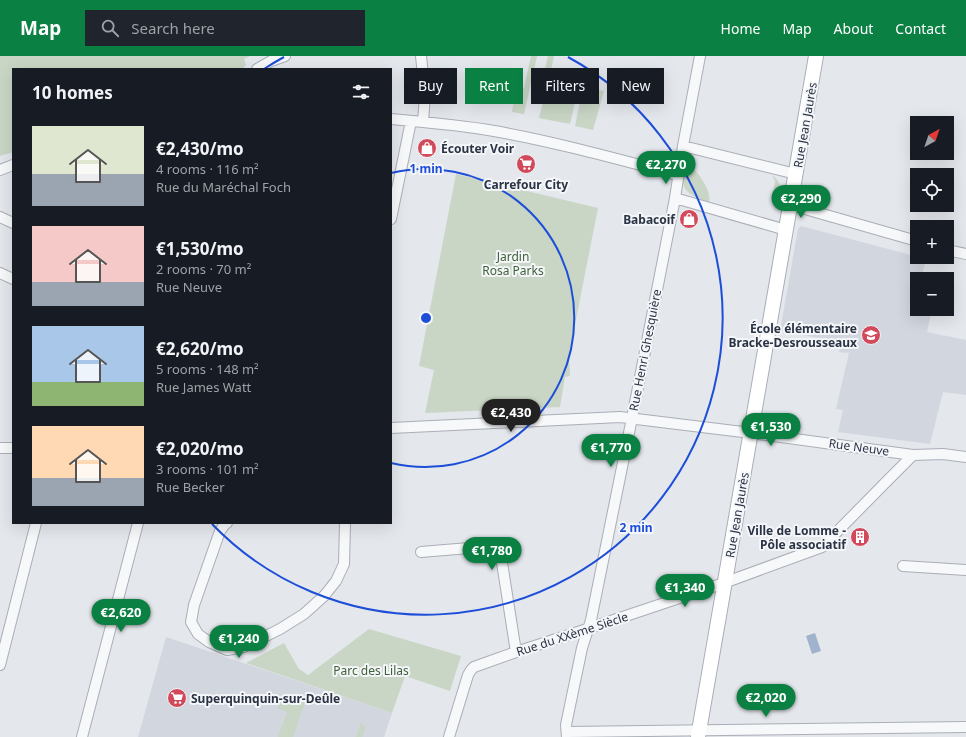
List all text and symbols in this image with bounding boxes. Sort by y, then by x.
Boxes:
search box [85,10,365,46]
text: Map [20,15,61,41]
icon: search [99,17,121,39]
text: Search here [131,18,215,38]
text: Home [721,19,760,38]
text: Map [782,19,812,38]
text: About [834,19,873,38]
text: Contact [895,19,946,38]
chip: Buy [404,68,457,104]
chip: Rent [465,68,523,104]
chip: Filters [531,68,599,104]
chip: New [607,68,664,104]
text: 10 homes [32,81,113,104]
icon: filters [350,81,372,103]
street label: Rue Jean Jaurès [789,81,821,169]
north arrow [910,116,954,160]
map controls [910,116,954,316]
text: €2,430/mo [156,137,244,160]
shop icon: Écouter Voir [416,137,438,159]
place label: Écouter Voir [441,140,515,157]
icon: home [64,142,112,190]
pin: €2,270 [633,151,699,185]
supermarket icon: Carrefour City [515,153,537,175]
text: €2,270 [646,155,686,173]
text: 4 rooms · 116 m² [156,160,259,178]
text: 1 min [409,160,443,177]
button: locate [910,168,954,212]
place label: Carrefour City [484,176,568,193]
text: Rue du Maréchal Foch [156,178,291,196]
pin: €2,290 [768,185,834,219]
text: €2,290 [781,189,821,207]
shop icon: Babacoif [678,208,700,230]
place label: Babacoif [623,211,676,228]
button: + [910,220,954,264]
text: €1,530/mo [156,237,244,260]
icon: home [64,242,112,290]
park label: Jardin Rosa Parks [482,248,544,279]
text: 2 rooms · 70 m² [156,260,251,278]
button: − [910,272,954,316]
text: Rue Neuve [156,278,222,296]
street label: Rue Henri Ghesquière [625,287,665,412]
centre of rings [419,311,433,325]
place label: École élémentaire Bracke-Desrousseaux [729,320,857,351]
school or university icon: École élémentaire Bracke-Desrousseaux [860,324,882,346]
text: €2,620/mo [156,337,244,360]
icon: home [64,342,112,390]
text: 5 rooms · 148 m² [156,360,259,378]
text: Rue James Watt [156,378,251,396]
pin: €2,430 [478,399,544,433]
text: €2,430 [491,403,531,421]
pin: €1,530 [738,413,804,447]
text: €1,530 [751,417,791,435]
pin: €1,770 [578,434,644,468]
street label: Rue Neuve [828,434,891,460]
text: €2,020/mo [156,437,244,460]
text: €1,770 [591,438,631,456]
icon: home [64,442,112,490]
text: 3 rooms · 101 m² [156,460,259,478]
street label: Rue Jean Jaurès [721,471,753,559]
text: Rue Becker [156,478,225,496]
text: 2 min [619,519,653,536]
place label: Ville de Lomme - Pôle associatif [748,522,847,553]
building icon: Ville de Lomme - Pôle associatif [849,526,871,548]
pin: €1,780 [459,537,525,571]
text: €1,780 [472,541,512,559]
pin: €1,340 [652,574,718,608]
text: €1,340 [665,578,705,596]
pin: €2,620 [88,599,154,633]
text: €2,620 [101,603,141,621]
street label: Rue du XXème Siècle [514,608,630,660]
pin: €1,240 [206,625,272,659]
text: €1,240 [219,629,259,647]
park label: Parc des Lilas [333,662,409,679]
pin: €2,020 [733,684,799,718]
supermarket icon: Superquinquin-sur-Deûle [166,687,188,709]
text: €2,020 [746,688,786,706]
place label: Superquinquin-sur-Deûle [191,690,340,707]

